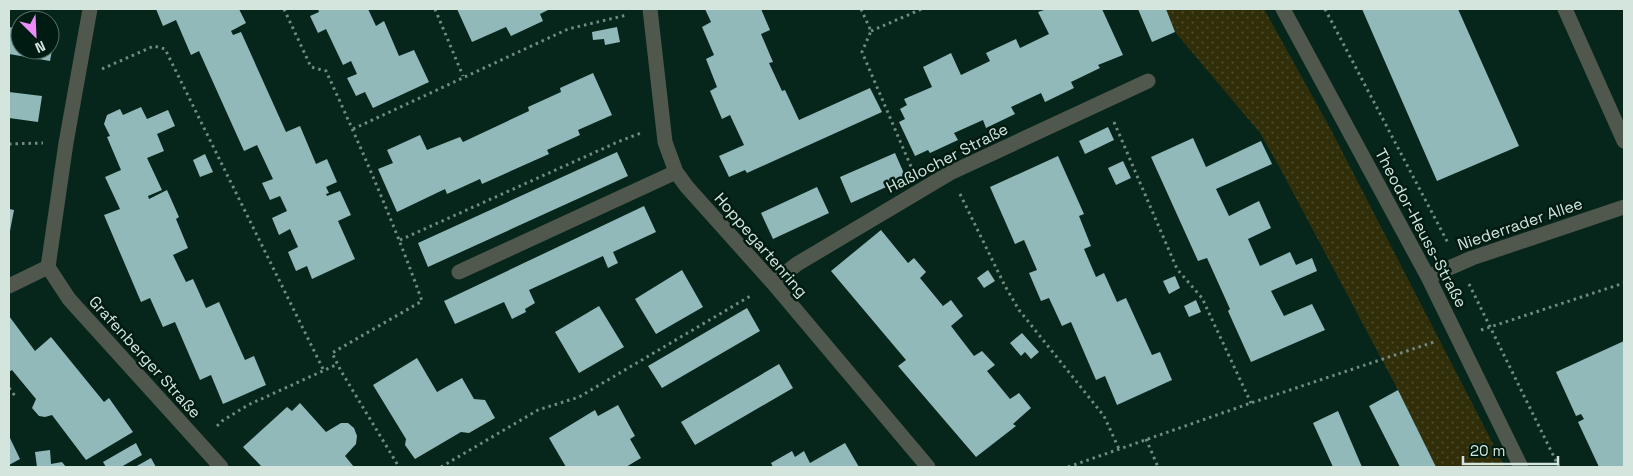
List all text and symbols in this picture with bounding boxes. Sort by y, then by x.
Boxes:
north arrow [10,10,60,60]
text: N [32,37,48,57]
street label: Haßlocher Straße [882,118,1012,198]
street label: Theodor-Heuss-Straße [1370,145,1472,311]
street label: Hoppegartenring [710,188,812,302]
street label: Niederrader Allee [1455,193,1585,255]
street label: Grafenberger Straße [84,291,206,423]
scale bar [1463,434,1558,466]
text: 20 m [1470,441,1505,460]

